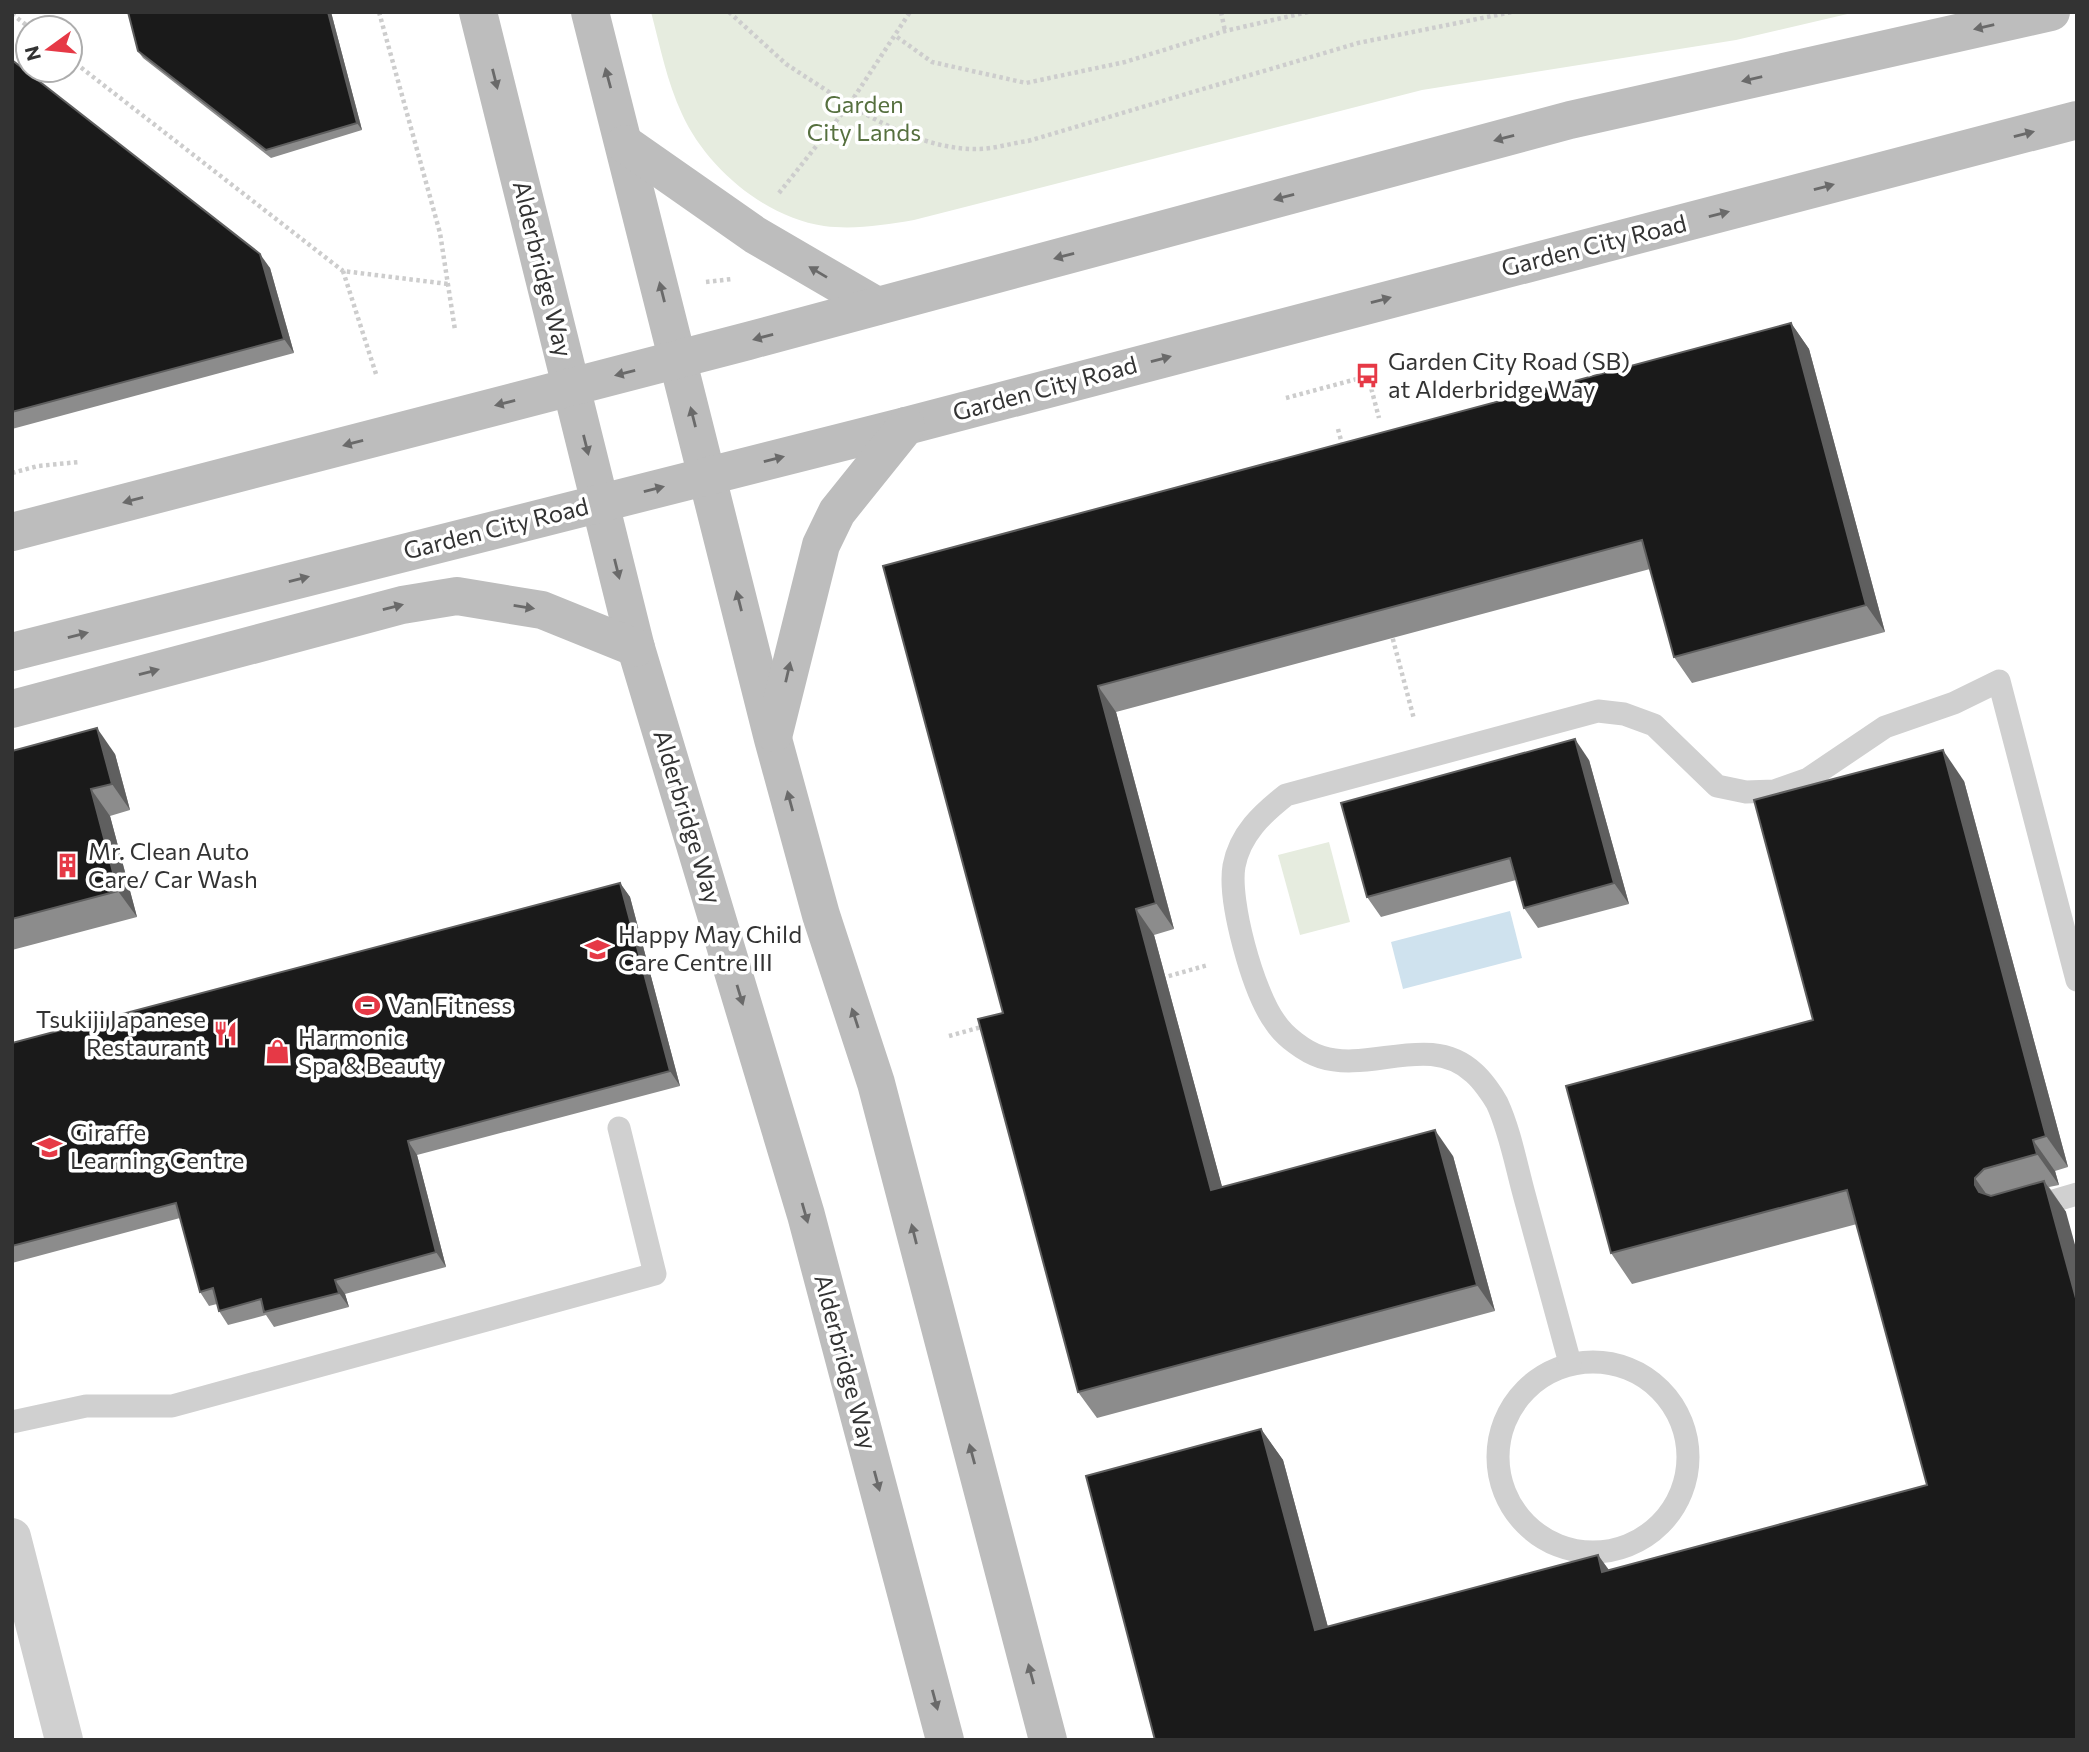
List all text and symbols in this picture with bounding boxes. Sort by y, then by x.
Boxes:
north arrow [14,14,84,84]
one-way arrow [1973,22,1995,33]
text: N [19,44,45,63]
one-way arrow [602,67,613,89]
one-way arrow [490,68,501,90]
one-way arrow [1741,74,1763,85]
park label: Garden City Lands [807,89,921,146]
one-way arrow [2013,128,2035,139]
one-way arrow [1493,133,1515,144]
street label: Alderbridge Way [508,178,579,360]
one-way arrow [1813,181,1835,192]
one-way arrow [1273,192,1295,203]
street label: Garden City Road [1498,208,1689,282]
one-way arrow [1708,208,1730,219]
one-way arrow [1053,251,1075,262]
one-way arrow [808,265,827,278]
one-way arrow [656,281,667,303]
one-way arrow [1371,295,1392,305]
one-way arrow [752,332,774,343]
place label: Garden City Road (SB) at Alderbridge Way [1388,346,1630,403]
street label: Garden City Road [949,349,1140,426]
one-way arrow [1151,353,1172,363]
bus stop icon: Garden City Road (SB) at Alderbridge Way [1354,362,1382,390]
one-way arrow [614,368,636,379]
one-way arrow [494,398,516,409]
one-way arrow [687,406,698,428]
one-way arrow [581,434,592,456]
one-way arrow [342,438,364,449]
one-way arrow [763,453,785,464]
one-way arrow [643,483,665,494]
street label: Garden City Road [400,491,591,565]
one-way arrow [122,495,144,506]
one-way arrow [612,558,623,580]
one-way arrow [288,573,310,584]
one-way arrow [733,590,744,612]
one-way arrow [382,601,404,612]
one-way arrow [513,602,535,613]
one-way arrow [68,629,90,640]
one-way arrow [783,661,794,683]
one-way arrow [138,666,160,677]
street label: Alderbridge Way [648,726,729,907]
one-way arrow [784,790,794,811]
place label: Mr. Clean Auto Care/ Car Wash [88,836,258,893]
building icon: Mr. Clean Auto Care/ Car Wash [54,852,82,880]
place label: Happy May Child Care Centre III [618,919,802,976]
school or university icon: Happy May Child Care Centre III [584,935,612,963]
one-way arrow [736,985,746,1006]
place label: Van Fitness [388,990,512,1019]
sports icon: Van Fitness [354,992,382,1020]
place label: Tsukiji Japanese Restaurant [36,1004,206,1061]
one-way arrow [849,1008,860,1029]
restaurant icon: Tsukiji Japanese Restaurant [212,1020,240,1048]
place label: Harmonic Spa & Beauty [298,1022,442,1079]
shop icon: Harmonic Spa & Beauty [264,1038,292,1066]
place label: Giraffe Learning Centre [70,1117,244,1174]
school or university icon: Giraffe Learning Centre [36,1133,64,1161]
one-way arrow [801,1203,811,1224]
one-way arrow [908,1223,919,1245]
street label: Alderbridge Way [809,1271,884,1453]
one-way arrow [967,1443,977,1464]
one-way arrow [872,1470,882,1491]
one-way arrow [1025,1663,1036,1685]
one-way arrow [930,1690,941,1712]

